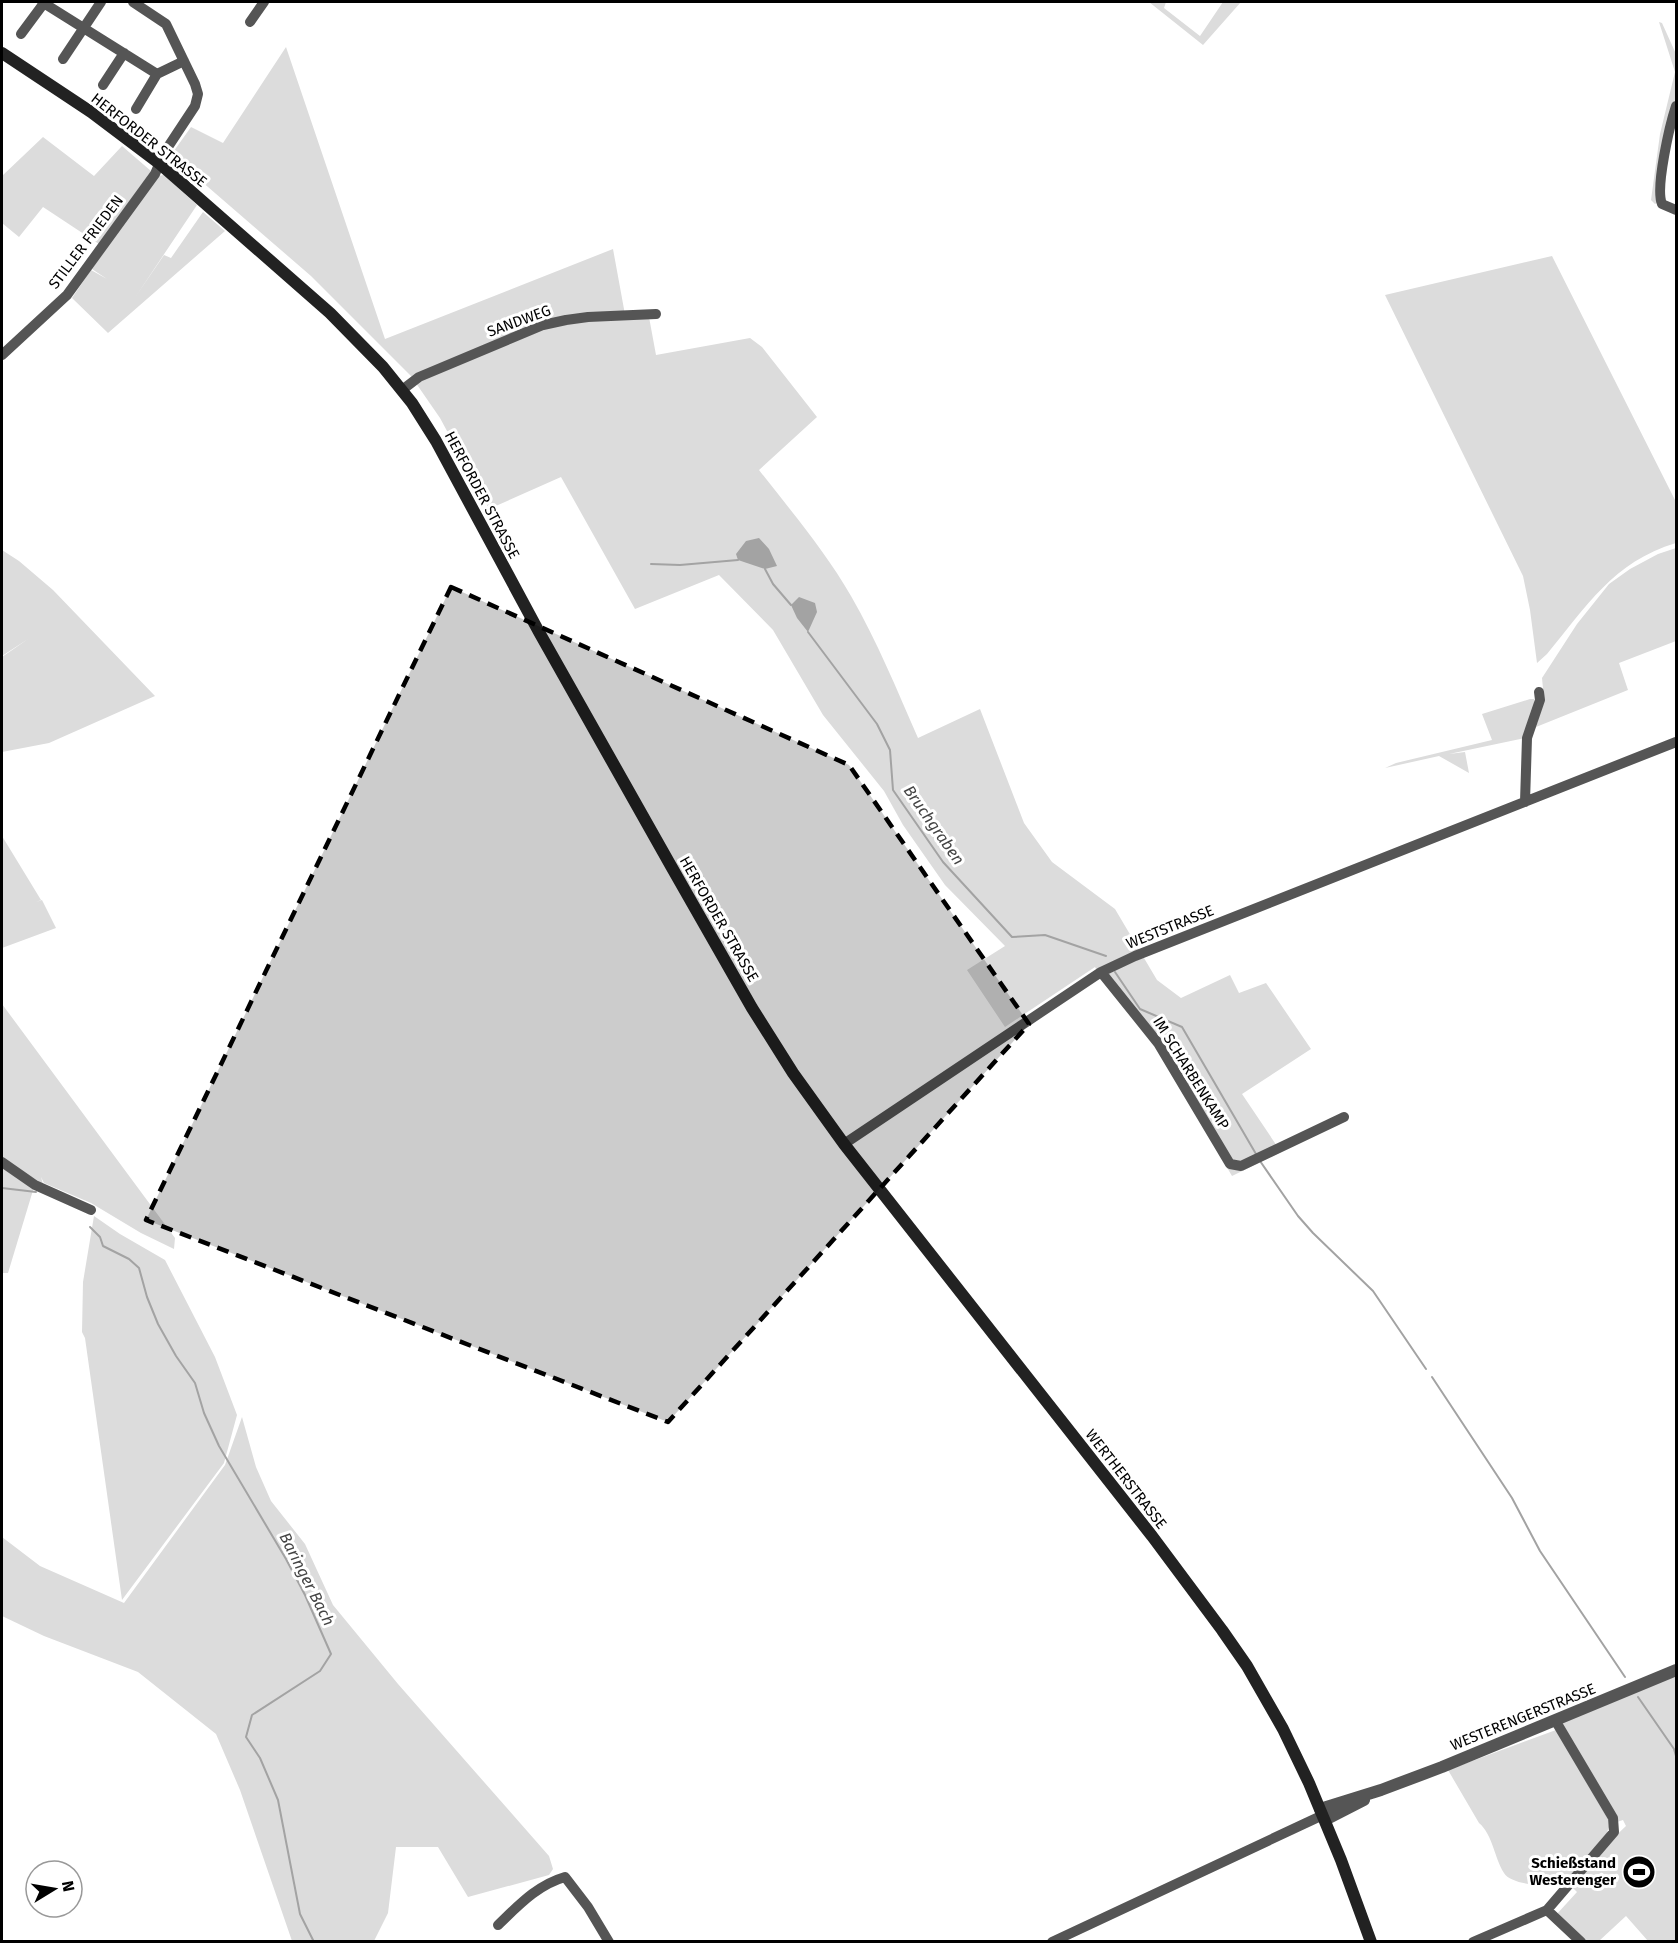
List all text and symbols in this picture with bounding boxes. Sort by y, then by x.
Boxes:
street label: HERFORDER STRASSE [87,89,211,191]
street label: STILLER FRIEDEN [45,192,127,292]
street label: SANDWEG [485,301,553,341]
street label: HERFORDER STRASSE [441,428,523,562]
water label: Bruchgraben [900,782,968,868]
street label: HERFORDER STRASSE [676,853,762,985]
street label: WESTSTRASSE [1124,901,1216,953]
street label: IM SCHARBENKAMP [1149,1013,1233,1133]
street label: WERTHERSTRASSE [1081,1426,1171,1532]
water label: Baringer Bach [275,1529,339,1629]
street label: WESTERENGERSTRASSE [1448,1680,1598,1754]
place label: Schießstand Westerenger [1529,1854,1617,1889]
sports icon: Schießstand Westerenger [1621,1854,1657,1890]
north arrow [24,1859,84,1919]
text: N [58,1879,79,1893]

